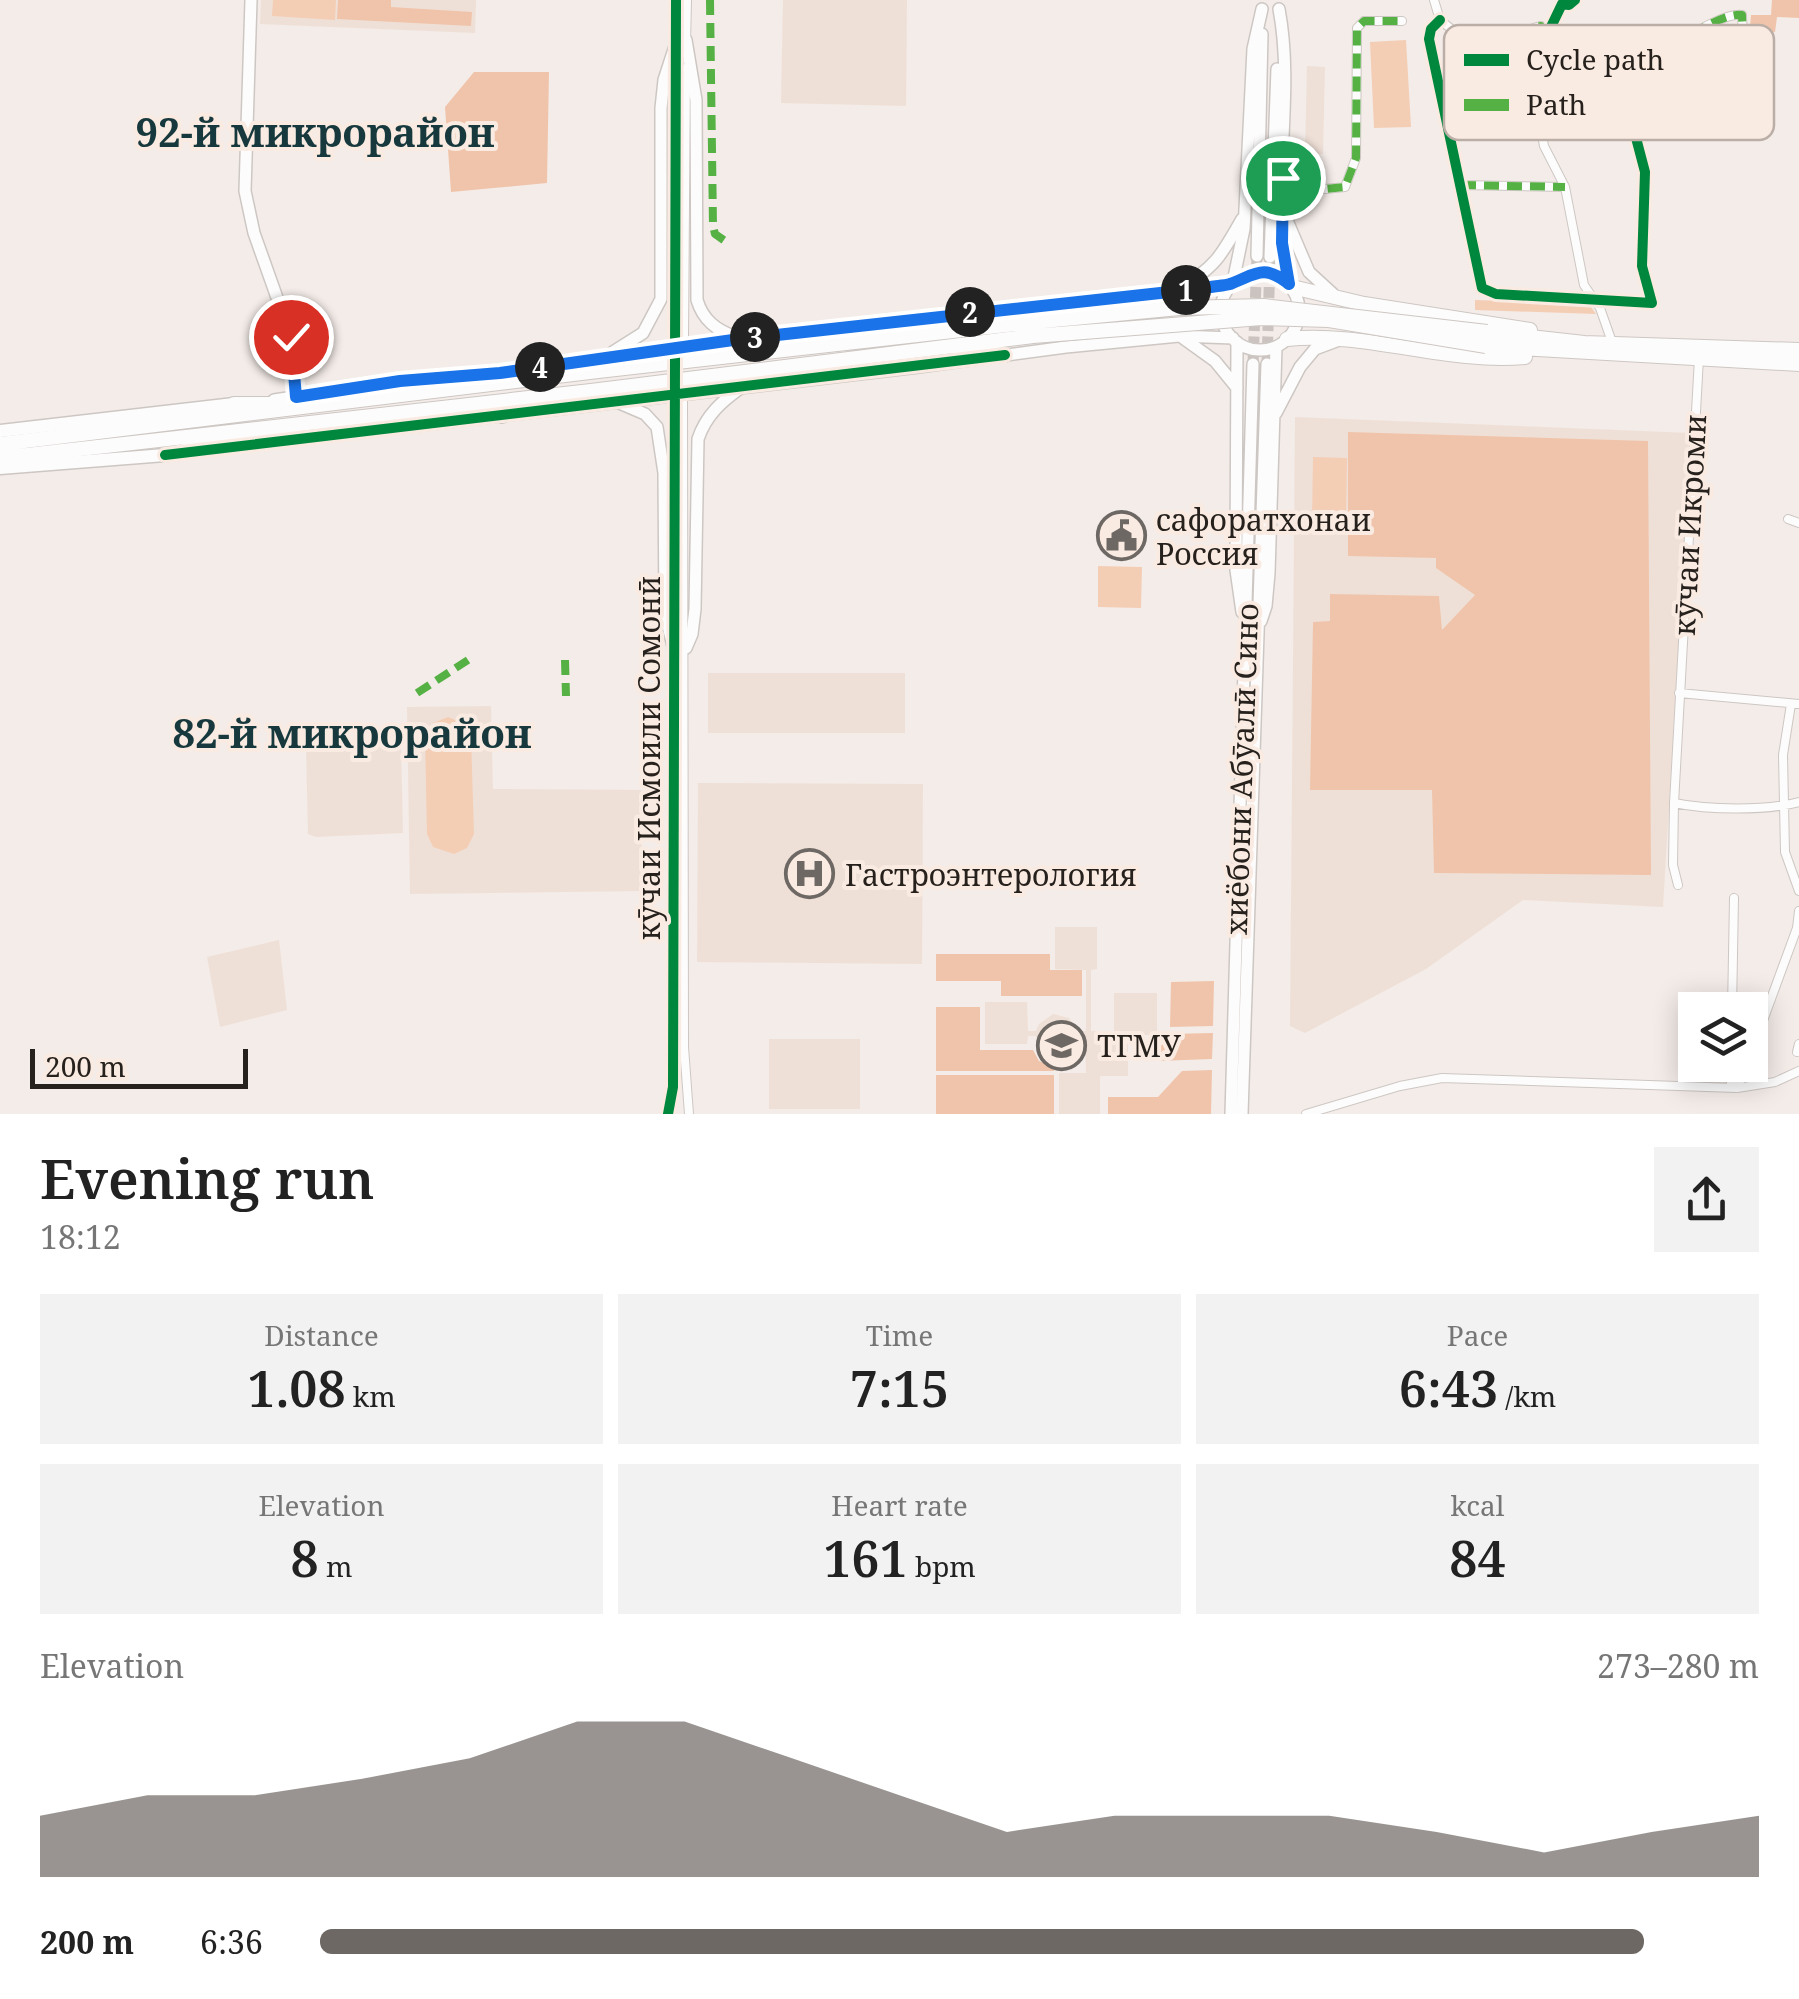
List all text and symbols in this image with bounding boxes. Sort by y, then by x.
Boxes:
legend [1444,25,1774,140]
text: Cycle path [1526,40,1664,78]
text: Path [1526,85,1586,123]
district label: 92-й микрорайон [135,104,495,159]
pin [1241,136,1326,221]
icon: arrive [1256,151,1311,206]
pin: 1 [1161,265,1211,315]
text: 1 [1178,271,1194,309]
pin: 2 [945,287,995,337]
text: 2 [962,293,978,331]
pin [249,295,334,380]
icon: check [264,310,319,365]
pin: 3 [730,312,780,362]
text: 3 [747,318,763,356]
pin: 4 [515,342,565,392]
text: 4 [532,348,548,386]
street label: кӯчаи Икроми [1663,413,1715,637]
place label: сафоратхонаи Россия [1156,499,1371,574]
public building icon: сафоратхонаи Россия [1095,510,1147,562]
street label: кӯчаи Исмоили Сомонӣ [628,576,669,940]
street label: хиёбони Абӯалӣ Сино [1215,602,1267,936]
district label: 82-й микрорайон [172,705,532,760]
hospital icon: Гастроэнтерология [784,848,836,900]
place label: Гастроэнтерология [845,854,1137,895]
map controls [1678,992,1768,1082]
button: layers [1678,992,1768,1082]
school or university icon: ТГМУ [1036,1019,1088,1071]
place label: ТГМУ [1097,1025,1181,1066]
scale bar [30,1044,248,1088]
text: 200 m [45,1047,126,1085]
text: Evening run [40,1140,375,1215]
button: share [1654,1147,1759,1252]
text: 18:12 [40,1215,121,1258]
text: Distance [264,1316,379,1354]
text: Time [866,1316,933,1354]
text: Pace [1447,1316,1508,1354]
text: 1.08 [247,1354,346,1422]
text: 7:15 [850,1354,949,1422]
text: 6:43 [1399,1354,1498,1422]
text: km [346,1377,396,1415]
text: /km [1498,1377,1556,1415]
text: Elevation [258,1486,385,1524]
text: Heart rate [831,1486,968,1524]
text: kcal [1450,1486,1505,1524]
text: 8 [291,1524,319,1592]
text: 161 [823,1524,908,1592]
text: 84 [1449,1524,1506,1592]
text: m [319,1547,352,1585]
text: bpm [908,1547,976,1585]
text: Elevation [40,1644,184,1687]
text: 273–280 m [1597,1644,1759,1687]
text: 200 m [40,1920,134,1963]
text: 6:36 [200,1920,263,1963]

